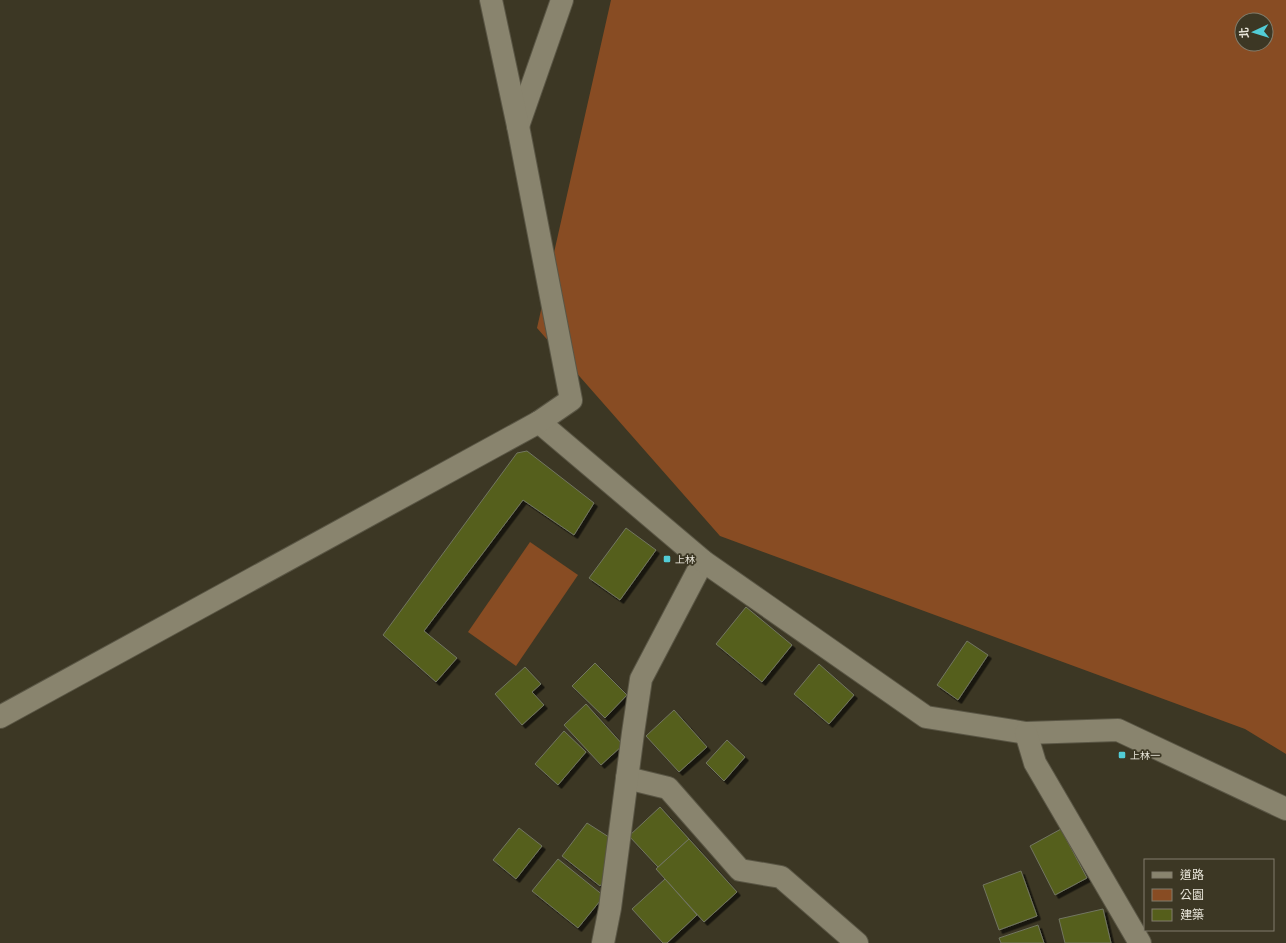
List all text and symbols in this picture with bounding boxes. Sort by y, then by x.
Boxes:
north arrow [1234,12,1274,52]
text: 北 [1238,27,1251,39]
marker: 上林 [662,554,672,564]
place label: 上林 [675,554,695,565]
marker: 上林一 [1117,750,1127,760]
place label: 上林一 [1130,750,1160,761]
legend [1144,859,1274,931]
text: 道路 [1180,868,1204,882]
text: 公園 [1180,888,1204,902]
text: 建築 [1180,908,1204,922]

